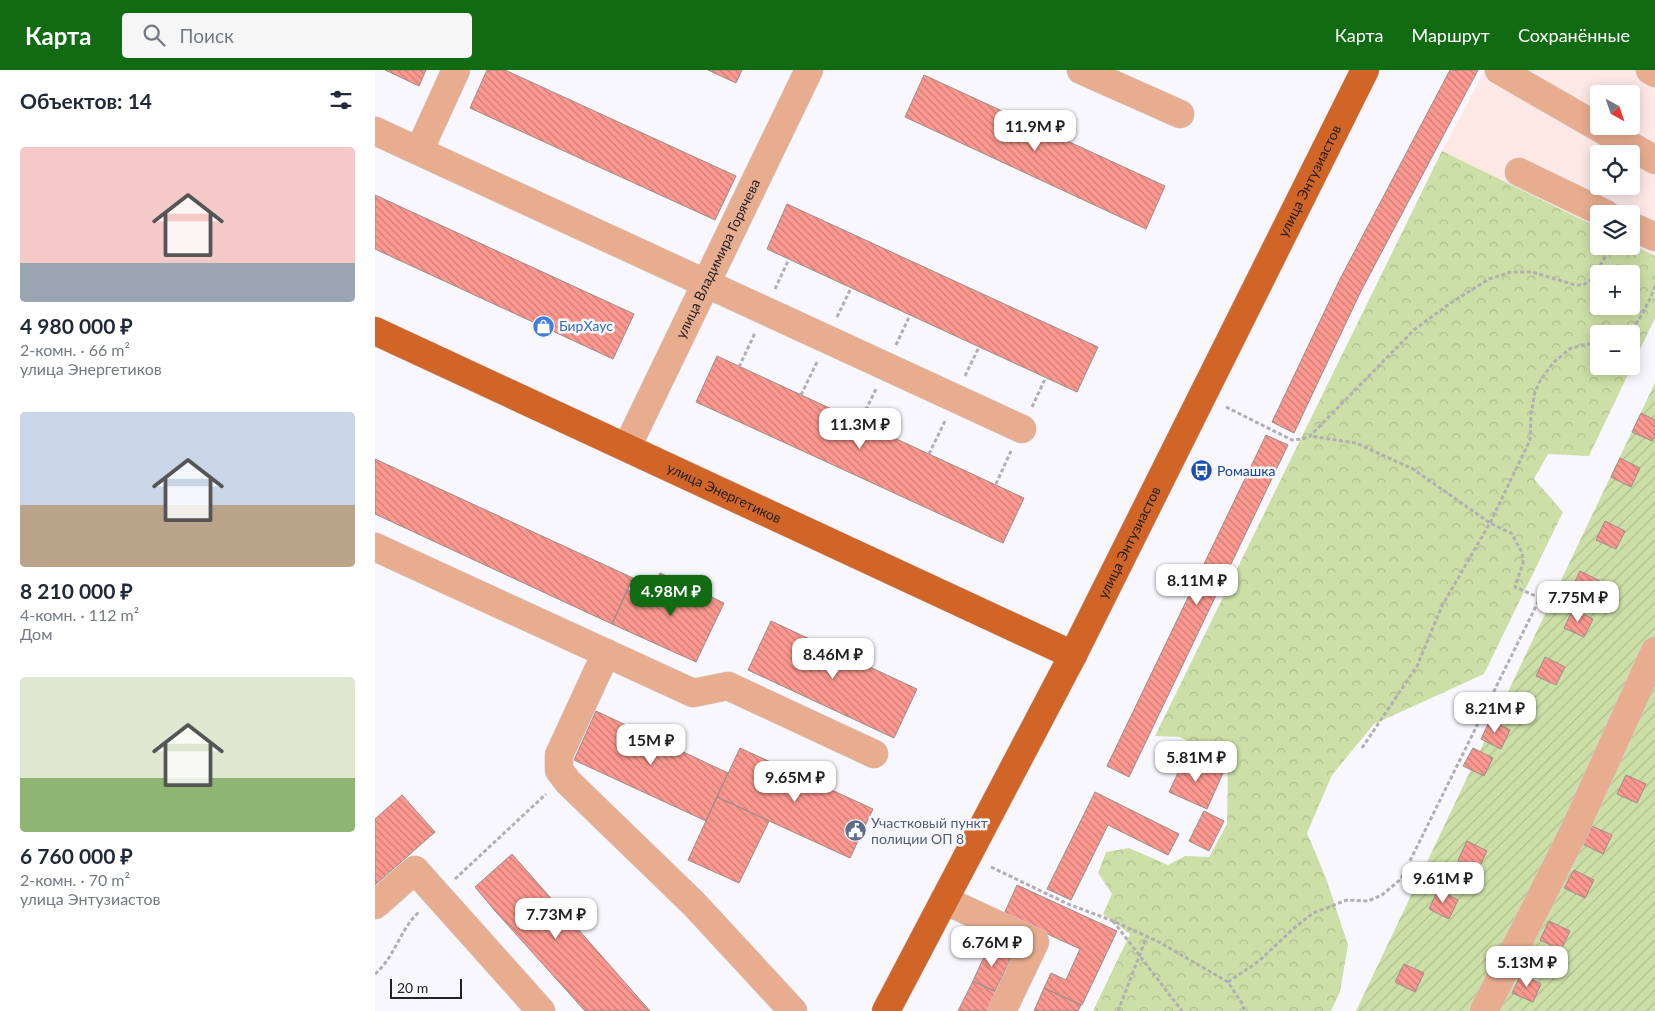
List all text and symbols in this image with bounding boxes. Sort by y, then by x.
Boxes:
search box [122,13,472,58]
text: Карта [25,21,92,50]
icon: search [140,21,168,49]
text: Поиск [180,24,234,47]
text: Карта [1335,24,1383,46]
text: Маршрут [1411,24,1490,46]
text: Сохранённые [1518,24,1630,46]
north arrow [1590,85,1640,135]
map controls [1590,85,1640,375]
icon: filters [327,86,355,114]
text: Объектов: 14 [20,88,152,113]
pin: 11.9M ₽ [989,109,1081,152]
text: 11.9M ₽ [1005,116,1065,135]
street label: улица Энтузиастов [1274,122,1344,240]
button: locate [1590,145,1640,195]
street label: улица Владимира Горячева [672,176,763,341]
icon: home [143,180,233,270]
button: layers [1590,205,1640,255]
button: + [1590,265,1640,315]
text: 4 980 000 ₽ [20,313,133,338]
shop icon: БирХаус [531,314,555,338]
place label: БирХаус [559,317,613,334]
button: − [1590,325,1640,375]
text: 2-комн. · 66 m² [20,340,130,359]
text: улица Энергетиков [20,359,162,378]
pin: 11.3M ₽ [814,408,906,450]
text: 11.3M ₽ [830,414,890,433]
icon: home [143,445,233,535]
street label: улица Энергетиков [665,459,784,527]
bus stop icon: Ромашка [1189,459,1213,483]
place label: Ромашка [1217,462,1276,479]
street label: улица Энтузиастов [1094,483,1164,601]
pin: 8.11M ₽ [1151,564,1243,606]
text: 8.11M ₽ [1167,570,1227,589]
pin: 4.98M ₽ [625,574,717,617]
text: 8 210 000 ₽ [20,578,133,603]
pin: 7.75M ₽ [1532,580,1624,623]
text: 4.98M ₽ [641,581,701,600]
text: 7.75M ₽ [1548,587,1608,606]
text: 4-комн. · 112 m² [20,605,139,624]
text: Дом [20,624,52,643]
pin: 8.46M ₽ [787,638,879,680]
text: 8.46M ₽ [803,644,863,663]
pin: 8.21M ₽ [1449,692,1541,734]
text: 8.21M ₽ [1465,698,1525,717]
icon: home [143,710,233,800]
pin: 15M ₽ [616,724,686,766]
text: 15M ₽ [628,730,674,749]
pin: 5.81M ₽ [1150,740,1242,783]
text: 5.81M ₽ [1166,747,1226,766]
pin: 9.65M ₽ [749,760,841,803]
text: 9.65M ₽ [765,767,825,786]
place label: Участковый пункт полиции ОП 8 [871,814,988,847]
public building icon: Участковый пункт полиции ОП 8 [843,819,867,843]
text: 6 760 000 ₽ [20,843,133,868]
pin: 9.61M ₽ [1397,862,1489,904]
text: 9.61M ₽ [1413,868,1473,887]
text: 2-комн. · 70 m² [20,870,130,889]
text: улица Энтузиастов [20,889,161,908]
pin: 7.73M ₽ [510,898,602,940]
text: 7.73M ₽ [526,904,586,923]
pin: 6.76M ₽ [946,926,1038,968]
text: 6.76M ₽ [962,932,1022,951]
pin: 5.13M ₽ [1481,946,1573,988]
text: 5.13M ₽ [1497,952,1557,971]
scale bar [390,976,463,999]
text: 20 m [397,979,428,996]

